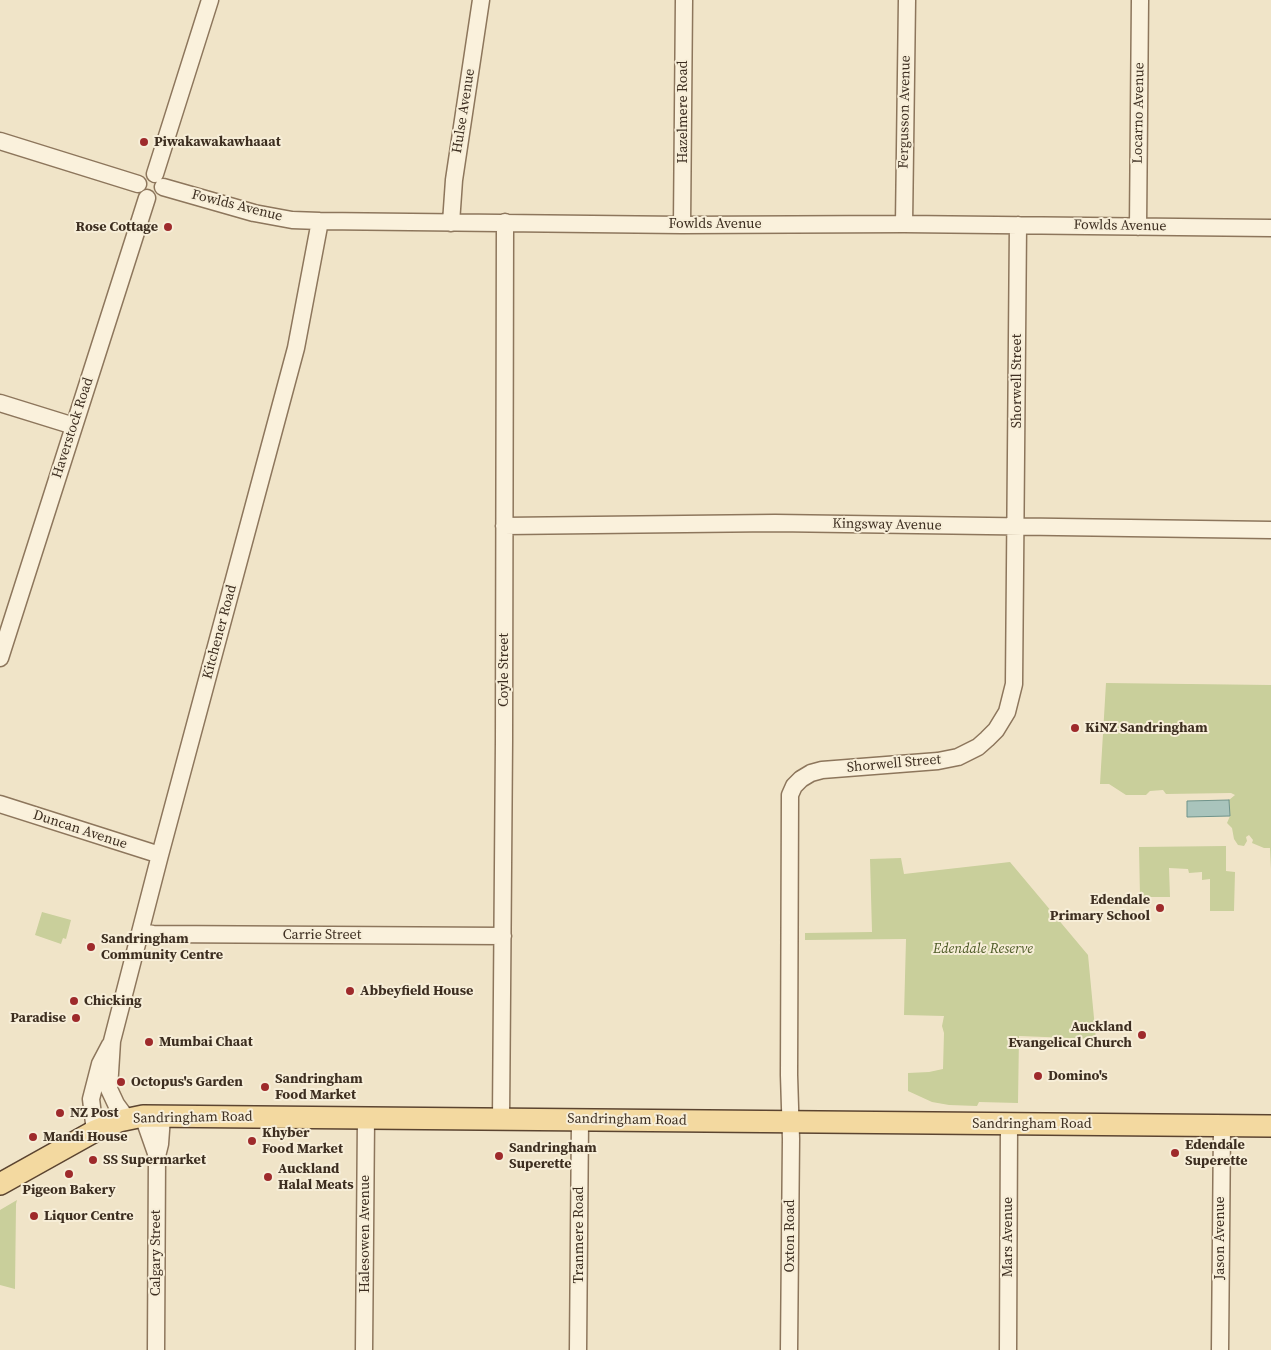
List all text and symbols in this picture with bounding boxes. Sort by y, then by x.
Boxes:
street label: Fergusson Avenue [896,55,914,169]
street label: Hazelmere Road [675,60,691,164]
street label: Locarno Avenue [1130,62,1148,164]
street label: Hulse Avenue [449,67,479,155]
place label: Piwakawakawhaaat [154,134,281,150]
marker: Piwakawakawhaaat [138,136,150,148]
street label: Fowlds Avenue [190,187,284,225]
street label: Fowlds Avenue [668,216,762,232]
street label: Fowlds Avenue [1073,217,1167,235]
place label: Rose Cottage [76,219,158,235]
marker: Rose Cottage [162,221,174,233]
street label: Shorwell Street [1009,334,1025,428]
street label: Haverstock Road [49,376,97,480]
street label: Kingsway Avenue [832,516,942,534]
street label: Kitchener Road [199,583,241,681]
street label: Coyle Street [496,633,512,707]
place label: KiNZ Sandringham [1085,720,1208,736]
marker: KiNZ Sandringham [1069,722,1081,734]
street label: Shorwell Street [846,752,942,776]
street label: Duncan Avenue [31,807,129,853]
place label: Edendale Primary School [1050,892,1150,924]
marker: Edendale Primary School [1154,902,1166,914]
street label: Carrie Street [283,927,361,943]
place label: Sandringham Community Centre [101,931,223,964]
marker: Sandringham Community Centre [85,941,97,953]
park label: Edendale Reserve [933,941,1033,957]
place label: Abbeyfield House [360,983,473,999]
marker: Abbeyfield House [344,985,356,997]
place label: Chicking [84,993,142,1009]
marker: Chicking [68,995,80,1007]
place label: Paradise [10,1010,66,1026]
marker: Paradise [70,1012,82,1024]
place label: Auckland Evangelical Church [1008,1019,1132,1052]
marker: Auckland Evangelical Church [1136,1029,1148,1041]
place label: Mumbai Chaat [159,1034,253,1050]
marker: Mumbai Chaat [143,1036,155,1048]
place label: Domino's [1048,1068,1108,1084]
marker: Domino's [1032,1070,1044,1082]
place label: Sandringham Food Market [275,1071,363,1104]
place label: Octopus's Garden [131,1074,243,1090]
marker: Octopus's Garden [115,1076,127,1088]
marker: Sandringham Food Market [259,1081,271,1093]
place label: NZ Post [70,1105,118,1121]
marker: NZ Post [54,1107,66,1119]
street label: Sandringham Road [133,1109,253,1127]
street label: Sandringham Road [567,1111,687,1129]
street label: Sandringham Road [972,1116,1092,1132]
place label: Khyber Food Market [262,1125,343,1158]
place label: Mandi House [43,1129,127,1145]
marker: Mandi House [27,1131,39,1143]
marker: Khyber Food Market [246,1135,258,1147]
place label: Edendale Superette [1185,1137,1248,1170]
place label: Sandringham Superette [509,1140,597,1172]
marker: Edendale Superette [1169,1147,1181,1159]
marker: Sandringham Superette [493,1150,505,1162]
place label: SS Supermarket [103,1152,206,1168]
marker: SS Supermarket [87,1154,99,1166]
place label: Auckland Halal Meats [278,1161,354,1194]
marker: Pigeon Bakery [63,1168,75,1180]
marker: Auckland Halal Meats [262,1171,274,1183]
street label: Halesowen Avenue [357,1175,373,1293]
place label: Pigeon Bakery [22,1182,116,1198]
street label: Tranmere Road [571,1186,587,1284]
street label: Jason Avenue [1212,1196,1228,1280]
street label: Mars Avenue [1000,1197,1016,1277]
street label: Oxton Road [782,1200,798,1272]
place label: Liquor Centre [44,1208,134,1224]
marker: Liquor Centre [28,1210,40,1222]
street label: Calgary Street [148,1210,164,1296]

